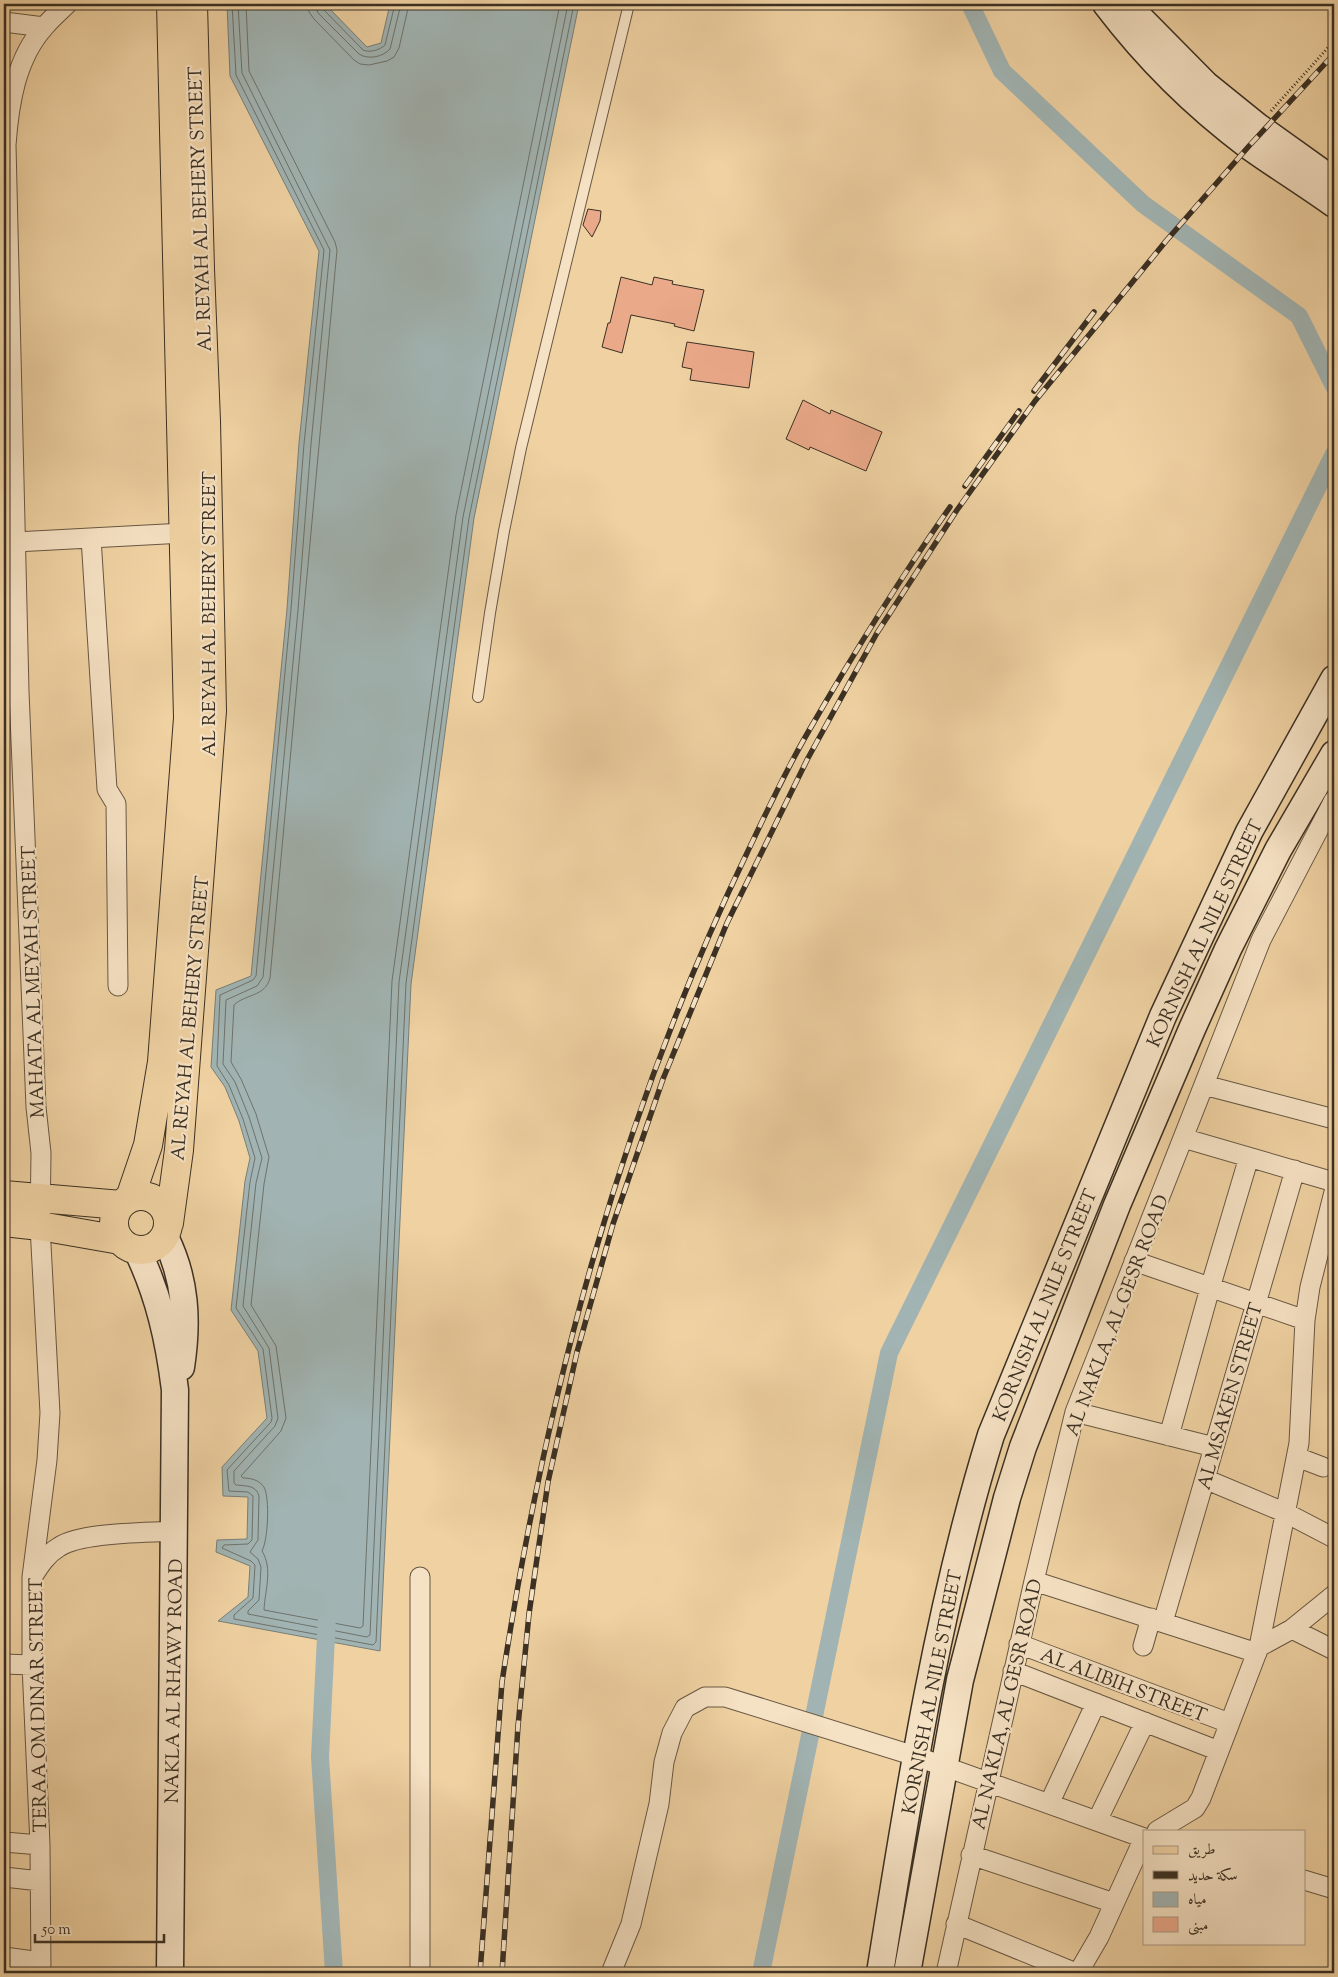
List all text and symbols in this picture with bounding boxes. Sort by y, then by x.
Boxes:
street label: AL REYAH AL BEHERY STREET [183,66,220,352]
street label: AL REYAH AL BEHERY STREET [197,471,224,757]
street label: KORNISH AL NILE STREET [1142,816,1271,1052]
street label: MAHATA AL MEYAH STREET [16,845,53,1119]
street label: AL REYAH AL BEHERY STREET [166,875,217,1162]
street label: KORNISH AL NILE STREET [987,1186,1105,1426]
street label: AL NAKLA, AL GESR ROAD [1060,1191,1177,1440]
street label: AL MSAKEN STREET [1192,1300,1271,1493]
street label: NAKLA AL RHAWY ROAD [160,1558,191,1804]
street label: KORNISH AL NILE STREET [896,1568,970,1817]
street label: TERAA OM DINAR STREET [24,1577,55,1833]
street label: AL NAKLA, AL GESR ROAD [966,1577,1050,1833]
street label: AL ALIBIH STREET [1036,1642,1210,1730]
legend [1143,1830,1306,1944]
text: طريق [1188,1840,1215,1861]
text: سكة حديد [1188,1866,1238,1887]
text: مياه [1188,1890,1206,1911]
scale bar [35,1912,164,1944]
text: مبنى [1188,1916,1208,1937]
text: 50 m [41,1920,71,1941]

